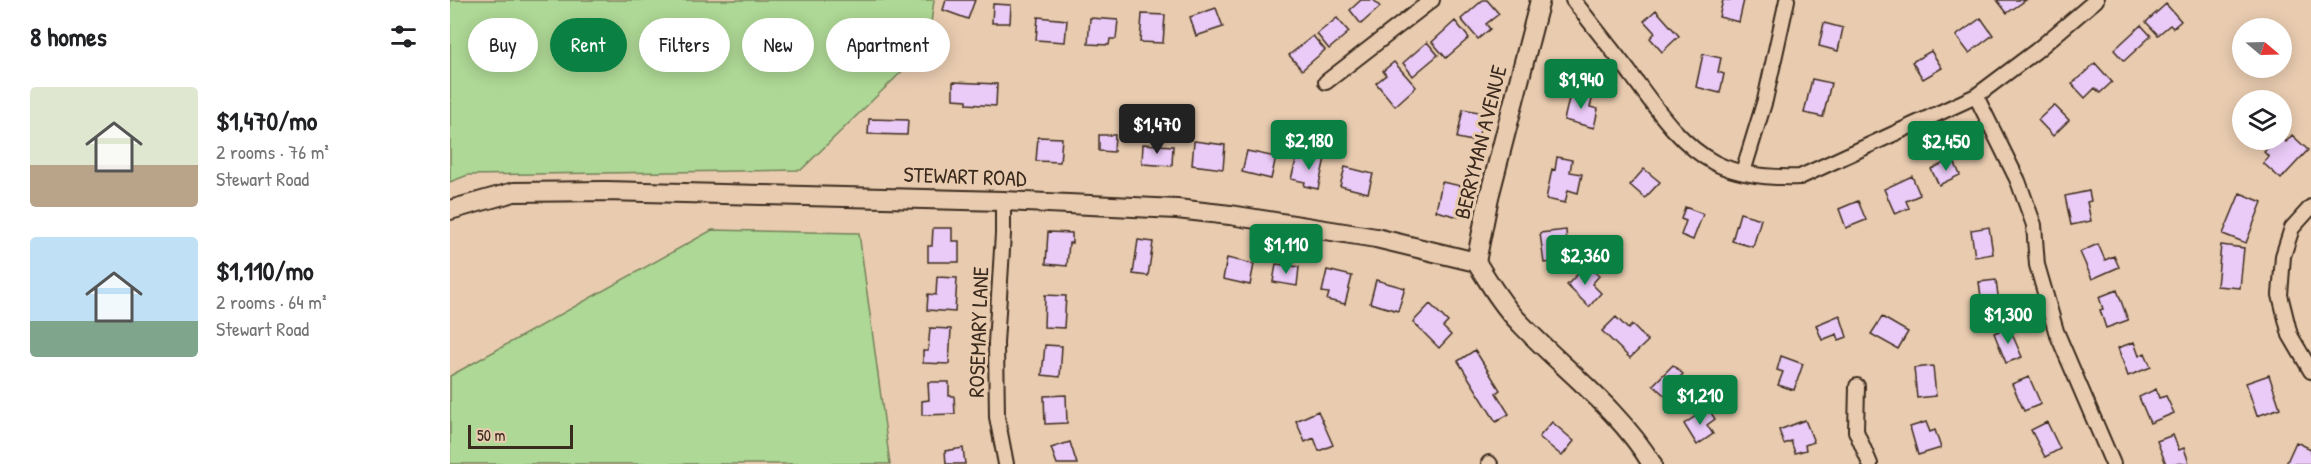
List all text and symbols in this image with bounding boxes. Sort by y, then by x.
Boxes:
chip: Buy [468,18,538,72]
chip: Rent [550,18,627,72]
chip: Filters [639,18,730,72]
chip: New [742,18,814,72]
chip: Apartment [826,18,950,72]
north arrow [2232,18,2292,78]
map controls [2232,18,2292,150]
text: 8 homes [30,19,107,54]
icon: filters [387,20,420,53]
pin: $1,940 [1532,59,1630,110]
street label: BERRYMAN AVENUE [1446,62,1514,222]
text: $1,940 [1558,65,1604,92]
button: layers [2232,90,2292,150]
text: $1,470/mo [216,103,317,138]
pin: $1,470 [1108,104,1206,155]
text: $1,470 [1133,110,1181,137]
icon: home [78,111,150,183]
pin: $2,180 [1260,120,1358,171]
pin: $2,450 [1897,121,1995,172]
text: $2,180 [1285,126,1333,153]
text: $2,450 [1922,127,1970,154]
text: 2 rooms · 76 m² [216,138,329,165]
street label: STEWART ROAD [903,159,1028,193]
text: Stewart Road [216,165,309,192]
pin: $1,110 [1237,224,1335,275]
text: $1,110 [1264,230,1308,257]
pin: $2,360 [1536,235,1634,286]
text: $2,360 [1560,241,1610,268]
text: $1,110/mo [216,253,314,288]
icon: home [78,261,150,333]
street label: ROSEMARY LANE [961,266,995,398]
text: 2 rooms · 64 m² [216,288,327,315]
pin: $1,300 [1959,294,2057,345]
text: $1,300 [1984,300,2032,327]
text: Stewart Road [216,315,309,342]
pin: $1,210 [1651,375,1749,426]
text: $1,210 [1676,381,1724,408]
scale bar [468,422,573,450]
text: 50 m [477,424,506,446]

